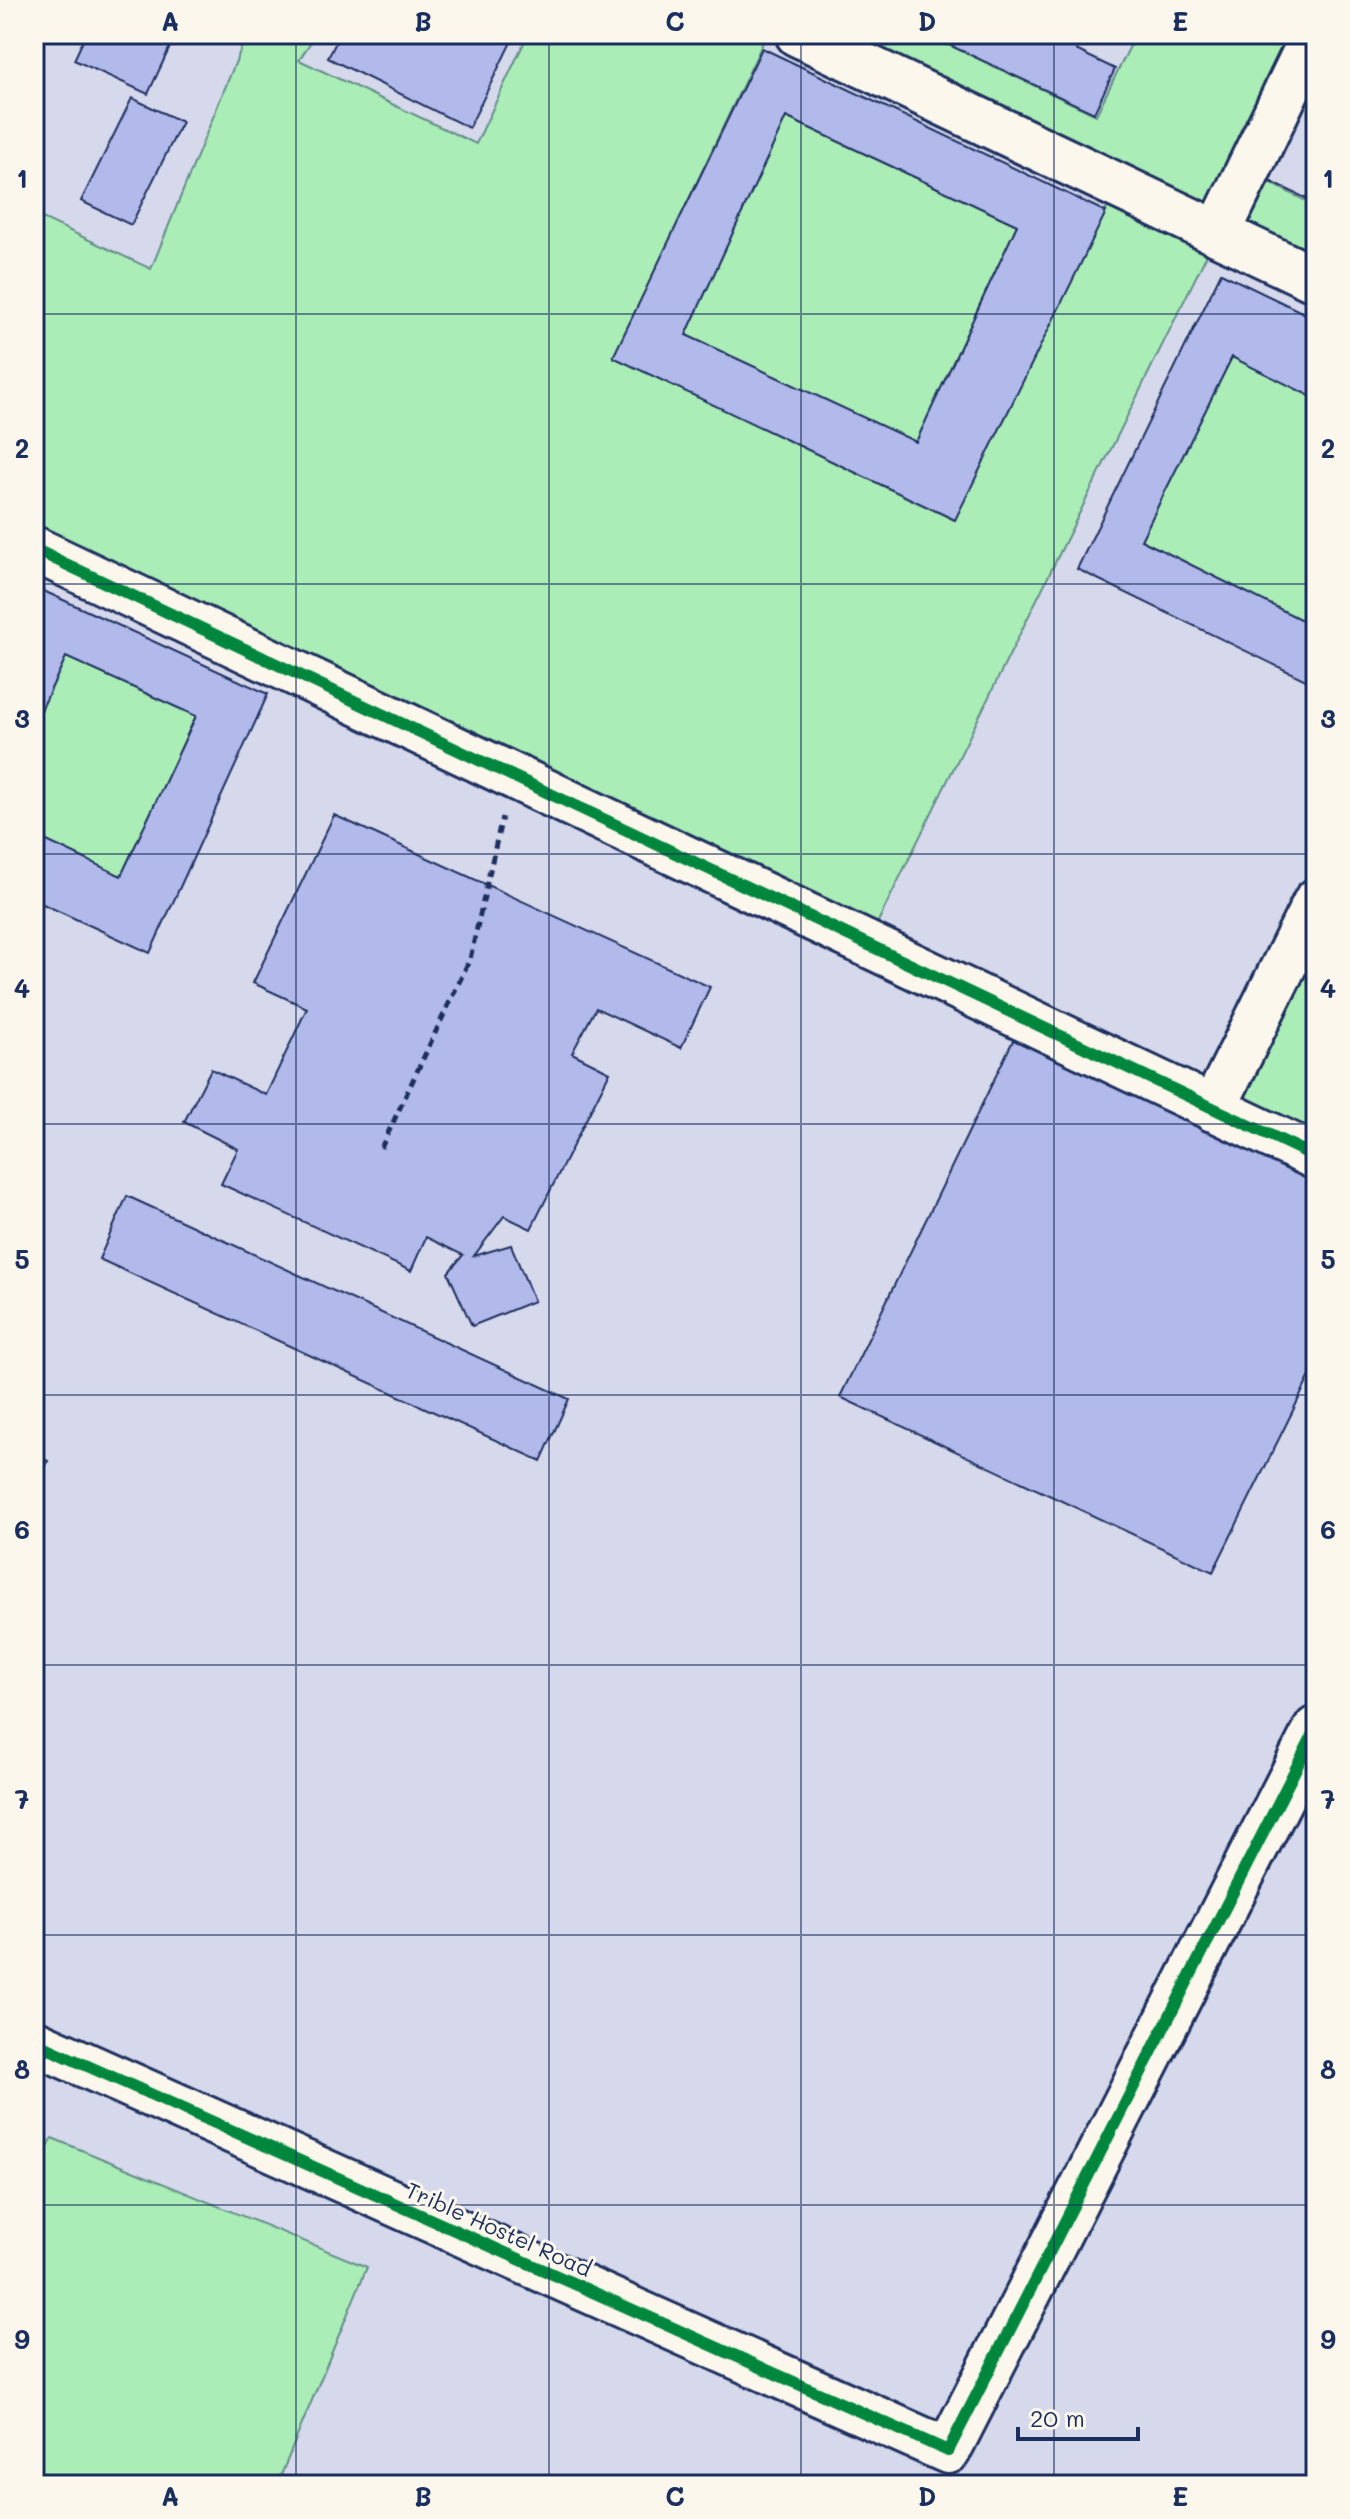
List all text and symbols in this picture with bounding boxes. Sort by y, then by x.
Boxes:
text: A [161,4,179,38]
text: B [414,4,432,38]
text: C [665,4,685,38]
text: D [918,4,936,38]
text: E [1172,4,1188,38]
text: 1 [16,161,28,195]
text: 1 [1322,161,1334,195]
text: 2 [15,431,29,465]
text: 2 [1321,431,1335,465]
text: 3 [14,701,30,735]
text: 3 [1320,701,1336,735]
text: 4 [14,971,30,1005]
text: 4 [1320,971,1336,1005]
text: 5 [14,1242,30,1276]
text: 5 [1320,1242,1336,1276]
text: 6 [14,1512,30,1546]
text: 6 [1320,1512,1336,1546]
text: 7 [15,1782,29,1816]
text: 7 [1321,1782,1335,1816]
text: 8 [14,2052,30,2086]
text: 8 [1320,2052,1336,2086]
street label: Trible Hostel Road [402,2175,596,2283]
text: 9 [14,2322,30,2356]
text: 9 [1320,2322,1336,2356]
scale bar [1018,2391,1138,2441]
text: 20 m [1030,2402,1085,2433]
text: A [161,2479,179,2513]
text: B [414,2479,432,2513]
text: C [665,2479,685,2513]
text: D [918,2479,936,2513]
text: E [1172,2479,1188,2513]

